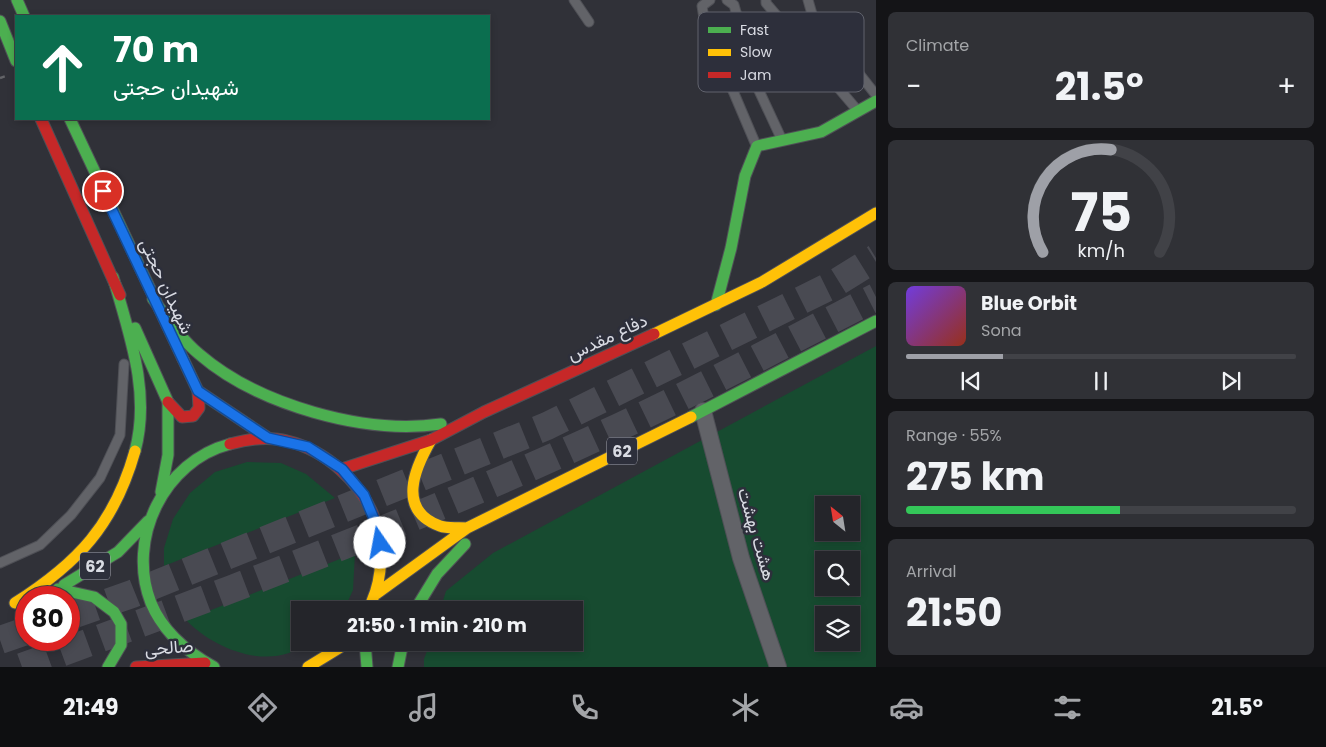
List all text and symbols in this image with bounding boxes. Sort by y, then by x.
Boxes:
legend [698,12,864,92]
text: Fast [740,20,769,40]
text: 70 m [113,25,199,74]
text: Climate [906,34,969,57]
icon: ahead [30,35,95,100]
text: Slow [740,42,773,62]
text: 21.5° [1055,60,1144,113]
text: Jam [740,65,771,85]
text: − [906,67,921,106]
text: + [1277,67,1296,106]
text: شهیدان حجتی [113,72,239,103]
pin [82,170,124,212]
text: 75 [1070,176,1132,249]
icon: arrive [89,177,117,205]
street label: شهیدان حجتی [134,234,200,338]
text: km/h [1077,238,1125,263]
text: Blue Orbit [981,290,1077,317]
street label: دفاع مقدس [563,307,651,367]
text: Sona [981,319,1022,342]
icon: previous [957,367,985,395]
icon: pause [1087,367,1115,395]
icon: next [1217,367,1245,395]
text: Range · 55% [906,424,1002,447]
road number: 62 [607,438,637,464]
text: 275 km [906,450,1045,503]
street label: هشت بهشت [732,485,782,583]
north arrow [815,496,860,541]
map controls [815,496,860,651]
position arrow [353,516,405,568]
button: search [815,551,860,596]
road number: 62 [80,552,110,580]
text: Arrival [906,560,956,583]
speed limit sign: 80 [15,586,80,651]
text: 21:50 [906,586,1002,639]
button: layers [815,606,860,651]
text: 21:50 · 1 min · 210 m [347,612,527,639]
street label: صالحی [144,633,194,661]
icon: directions [245,690,280,725]
icon: music [406,690,441,725]
icon: phone [567,690,602,725]
icon: climate [728,690,763,725]
icon: car [889,690,924,725]
icon: filters [1050,690,1085,725]
text: 21:49 [63,692,119,723]
text: 21.5° [1211,692,1263,723]

